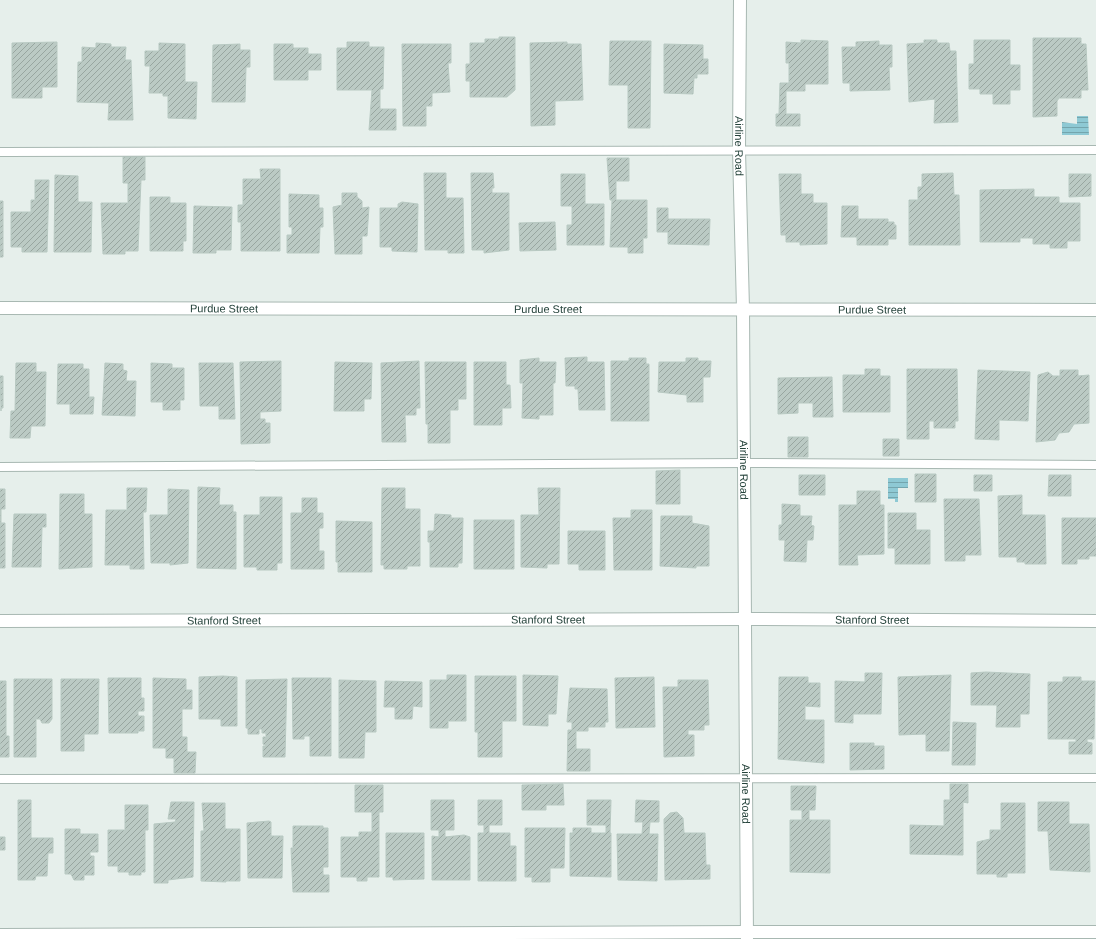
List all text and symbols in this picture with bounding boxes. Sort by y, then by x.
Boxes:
street label: Airline Road [733,116,746,176]
street label: Purdue Street [190,302,258,314]
street label: Purdue Street [514,303,582,315]
street label: Purdue Street [838,304,906,316]
street label: Airline Road [738,440,750,500]
street label: Stanford Street [511,613,585,626]
street label: Stanford Street [187,614,261,626]
street label: Stanford Street [835,614,909,626]
street label: Airline Road [740,764,752,824]

